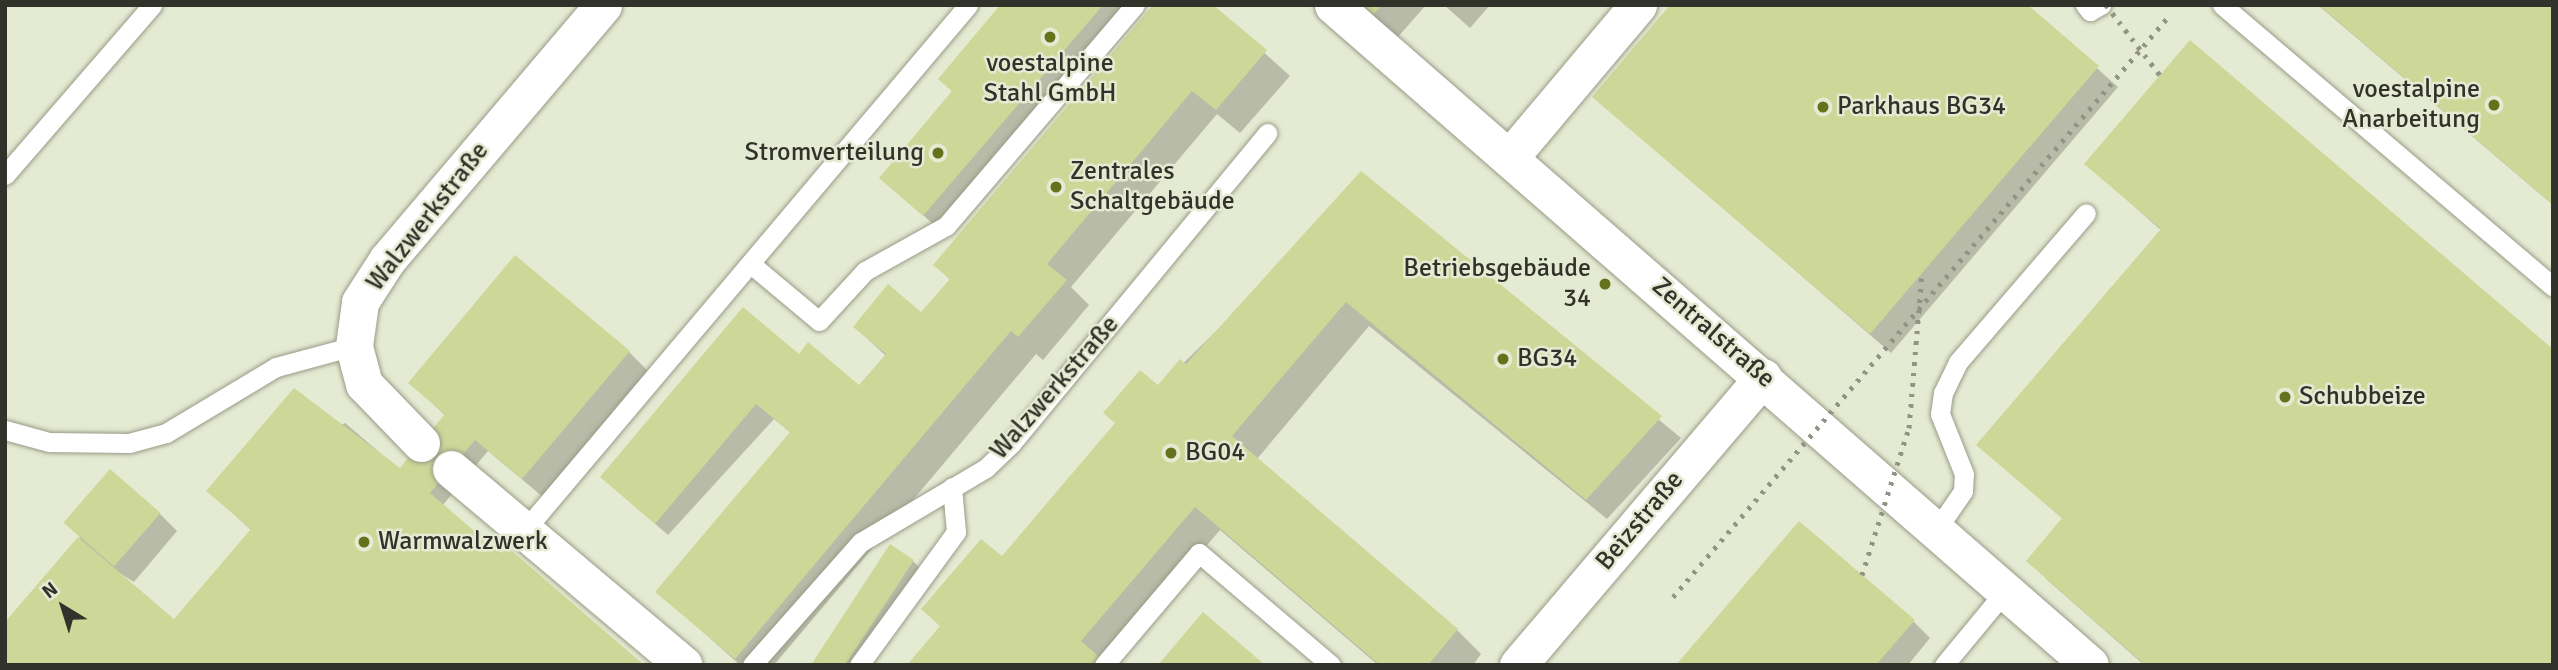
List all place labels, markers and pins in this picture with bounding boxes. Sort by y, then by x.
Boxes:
marker: voestalpine Stahl GmbH [1042,29,1058,45]
place label: voestalpine Stahl GmbH [984,48,1116,110]
place label: voestalpine Anarbeitung [2342,74,2480,136]
place label: Parkhaus BG34 [1837,91,2006,123]
marker: voestalpine Anarbeitung [2486,97,2502,113]
marker: Parkhaus BG34 [1815,99,1831,115]
place label: Stromverteilung [745,137,924,169]
marker: Stromverteilung [930,145,946,161]
place label: Zentrales Schaltgebäude [1070,156,1235,218]
marker: Zentrales Schaltgebäude [1048,179,1064,195]
place label: Betriebsgebäude 34 [1403,253,1591,314]
marker: Betriebsgebäude 34 [1597,276,1613,292]
place label: BG34 [1517,343,1577,375]
marker: BG34 [1495,351,1511,367]
place label: Schubbeize [2299,381,2426,413]
marker: Schubbeize [2277,389,2293,405]
place label: BG04 [1185,437,1245,469]
marker: BG04 [1163,445,1179,461]
place label: Warmwalzwerk [378,526,548,558]
marker: Warmwalzwerk [356,534,372,550]

